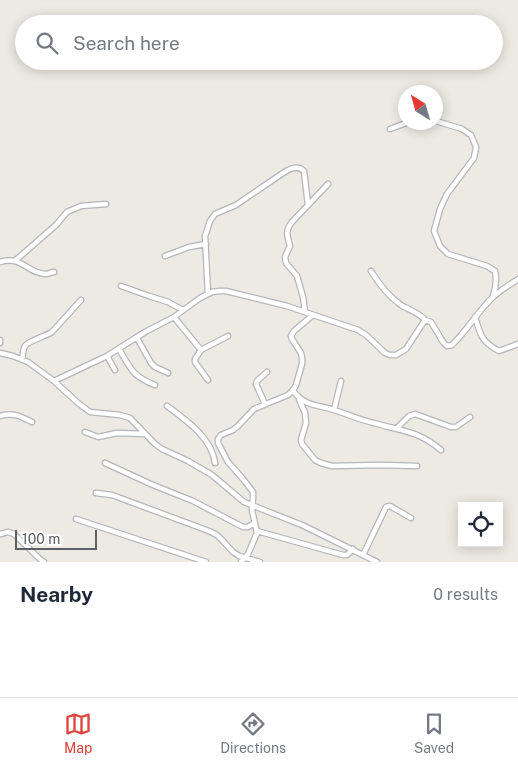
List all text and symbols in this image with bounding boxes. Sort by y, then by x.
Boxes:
search box [15,15,503,70]
icon: search [33,29,61,57]
text: Search here [73,32,180,54]
north arrow [398,85,443,130]
map controls [458,502,503,547]
button: locate [458,502,503,547]
scale bar [15,527,98,550]
text: 100 m [22,531,60,547]
text: Nearby [20,582,93,607]
text: 0 results [433,585,498,604]
tab: Map [64,710,92,756]
tab: Directions [220,710,286,756]
tab: Saved [414,710,454,756]

